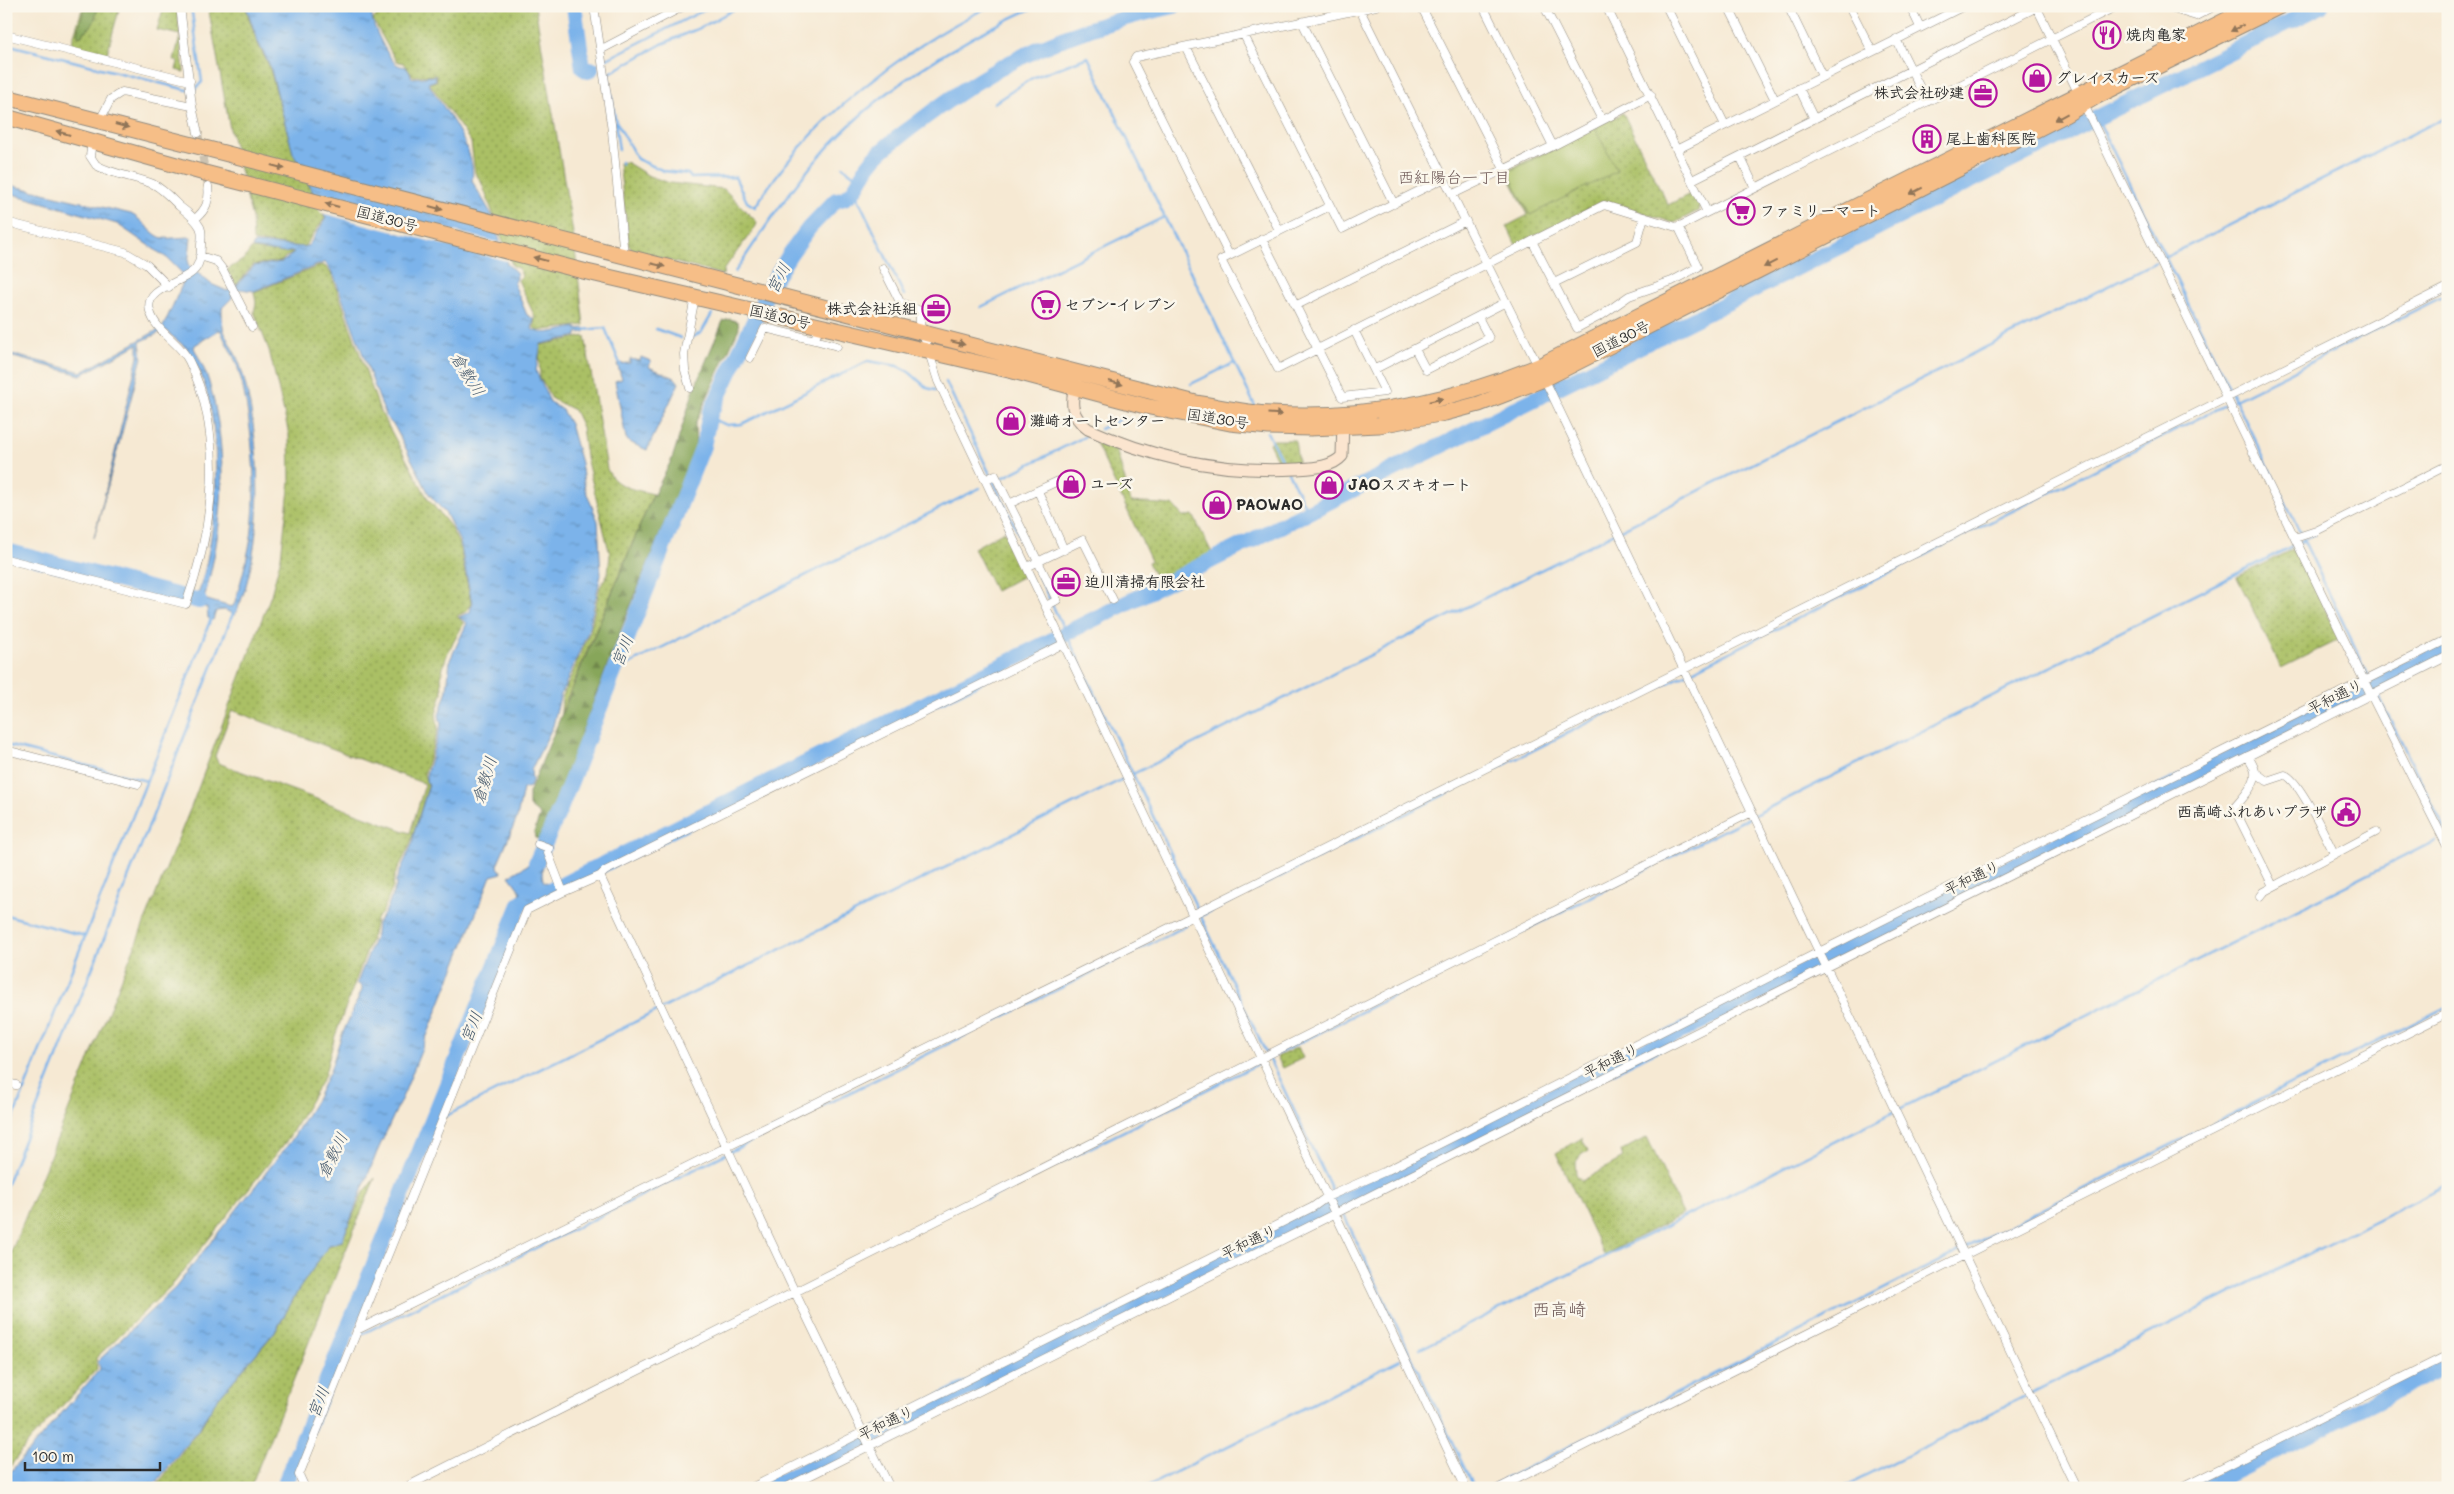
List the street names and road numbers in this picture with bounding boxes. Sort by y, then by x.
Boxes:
street label: 国道30号 [354,200,420,236]
street label: 国道30号 [747,299,813,333]
street label: 国道30号 [1588,315,1653,361]
street label: 国道30号 [1185,403,1251,433]
street label: 平和通り [2303,674,2366,719]
street label: 平和通り [1940,855,2003,899]
street label: 平和通り [1579,1038,1642,1083]
street label: 平和通り [1217,1219,1280,1263]
street label: 平和通り [854,1400,917,1444]

